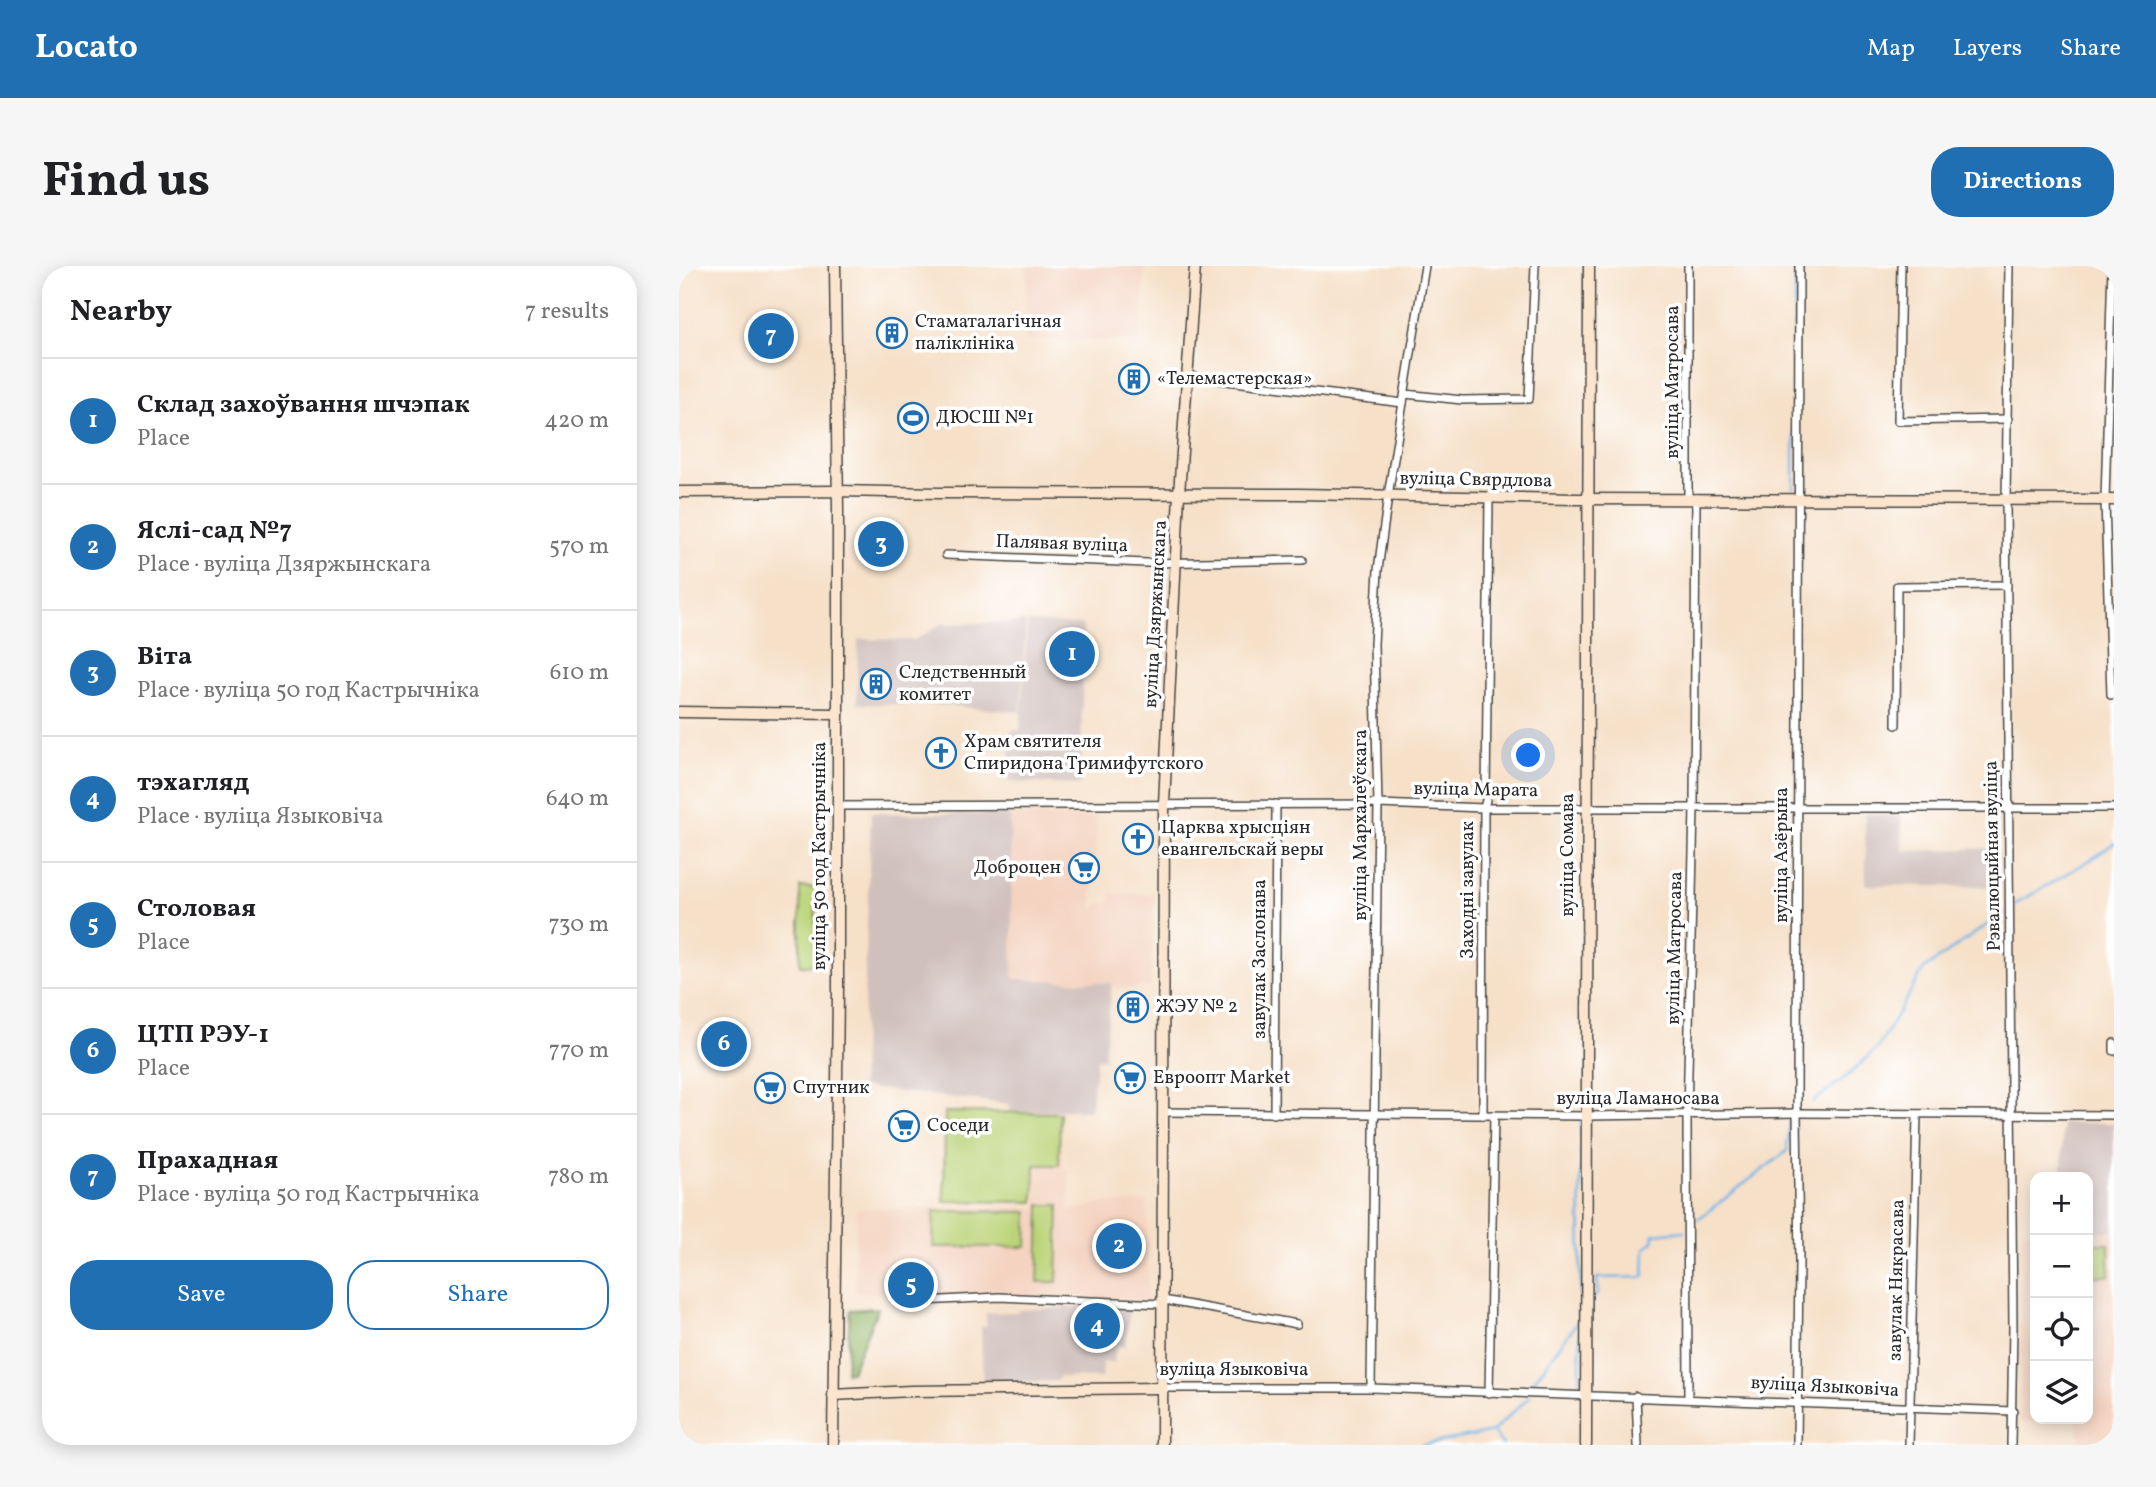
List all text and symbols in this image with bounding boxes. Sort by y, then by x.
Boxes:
text: Locato [35,26,138,72]
text: Map [1867,32,1915,66]
text: Layers [1953,32,2022,66]
text: Share [2060,32,2121,66]
button: Directions [1931,147,2114,217]
text: Find us [42,148,210,217]
text: Nearby [70,291,172,333]
text: 7 results [525,296,609,328]
street label: вуліца Матросава [1660,305,1686,459]
place label: Стаматалагічная паліклініка [915,309,1062,357]
pin: 7 [748,310,794,362]
building icon: Стаматалагічная паліклініка [875,316,909,350]
building icon: «Телемастерская» [1117,362,1151,396]
place label: «Телемастерская» [1157,366,1312,392]
text: Склад захоўвання шчэпак [137,387,470,423]
sports icon: ДЮСШ №1 [896,401,930,435]
text: 1 [88,405,98,437]
text: 420 m [544,405,609,437]
place label: ДЮСШ №1 [936,405,1034,431]
text: Place [137,423,190,455]
street label: вуліца Свярдлова [1399,466,1553,494]
text: Яслі-сад №7 [137,513,292,549]
pin: 3 [858,518,904,570]
street label: вуліца Дзяржынскага [1138,519,1174,709]
street label: Палявая вуліца [995,529,1129,559]
text: 2 [87,531,99,563]
text: 570 m [549,531,609,563]
text: Place · вуліца Дзяржынскага [137,549,431,581]
pin: 1 [1049,628,1095,680]
text: Віта [137,639,192,675]
text: 3 [87,657,99,689]
text: 610 m [550,657,609,689]
place label: Следственный комитет [899,660,1026,708]
building icon: Следственный комитет [859,667,893,701]
text: Place · вуліца 50 год Кастрычніка [137,675,480,707]
place label: Храм святителя Спиридона Тримифутского [964,729,1204,777]
street label: вуліца Мархалеўскага [1348,729,1374,921]
church icon: Храм святителя Спиридона Тримифутского [924,736,958,770]
your location [1511,738,1545,772]
street label: вуліца 50 год Кастрычніка [807,742,833,970]
street label: Рэвалюцыйная вуліца [1978,760,2008,952]
text: тэхагляд [137,765,250,801]
street label: вуліца Марата [1413,776,1539,804]
text: 4 [86,783,100,815]
text: 640 m [546,783,609,815]
street label: вуліца Азёрына [1769,787,1795,923]
street label: вуліца Сомава [1555,793,1581,917]
text: Place · вуліца Языковіча [137,801,384,833]
place label: Царква хрысціян евангельскай веры [1161,815,1324,863]
street label: Заходні завулак [1455,821,1481,959]
church icon: Царква хрысціян евангельскай веры [1121,822,1155,856]
supermarket icon: Доброцен [1067,851,1101,885]
place label: Доброцен [974,855,1061,881]
street label: вуліца Матросава [1661,871,1689,1025]
street label: завулак Заслонава [1247,879,1273,1039]
text: Столовая [137,891,256,927]
text: 5 [87,909,99,941]
text: 730 m [548,909,609,941]
text: Place [137,927,190,959]
building icon: ЖЭУ № 2 [1116,990,1150,1024]
place label: ЖЭУ № 2 [1156,994,1238,1020]
text: ЦТП РЭУ-1 [137,1017,269,1053]
pin: 6 [701,1018,747,1070]
text: 6 [87,1035,99,1067]
text: 770 m [549,1035,609,1067]
text: Place [137,1053,190,1085]
supermarket icon: Евроопт Market [1113,1061,1147,1095]
place label: Евроопт Market [1153,1065,1291,1091]
supermarket icon: Спутник [753,1071,787,1105]
place label: Спутник [793,1075,869,1101]
street label: вуліца Ламаносава [1556,1086,1720,1112]
supermarket icon: Соседи [887,1109,921,1143]
place label: Соседи [927,1113,989,1139]
text: Прахадная [137,1143,278,1179]
text: 7 [88,1161,99,1193]
text: 780 m [548,1161,609,1193]
map controls [2030,1172,2093,1424]
button: + [2030,1172,2093,1235]
text: Place · вуліца 50 год Кастрычніка [137,1179,480,1211]
street label: завулак Някрасава [1883,1199,1911,1361]
pin: 2 [1096,1220,1142,1272]
button: − [2030,1235,2093,1298]
pin: 5 [888,1259,934,1311]
button: Save [70,1260,333,1330]
button: Share [347,1260,609,1330]
button: locate [2030,1298,2093,1361]
pin: 4 [1074,1300,1120,1352]
street label: вуліца Языковіча [1160,1357,1308,1383]
button: layers [2030,1361,2093,1424]
street label: вуліца Языковіча [1750,1370,1900,1404]

